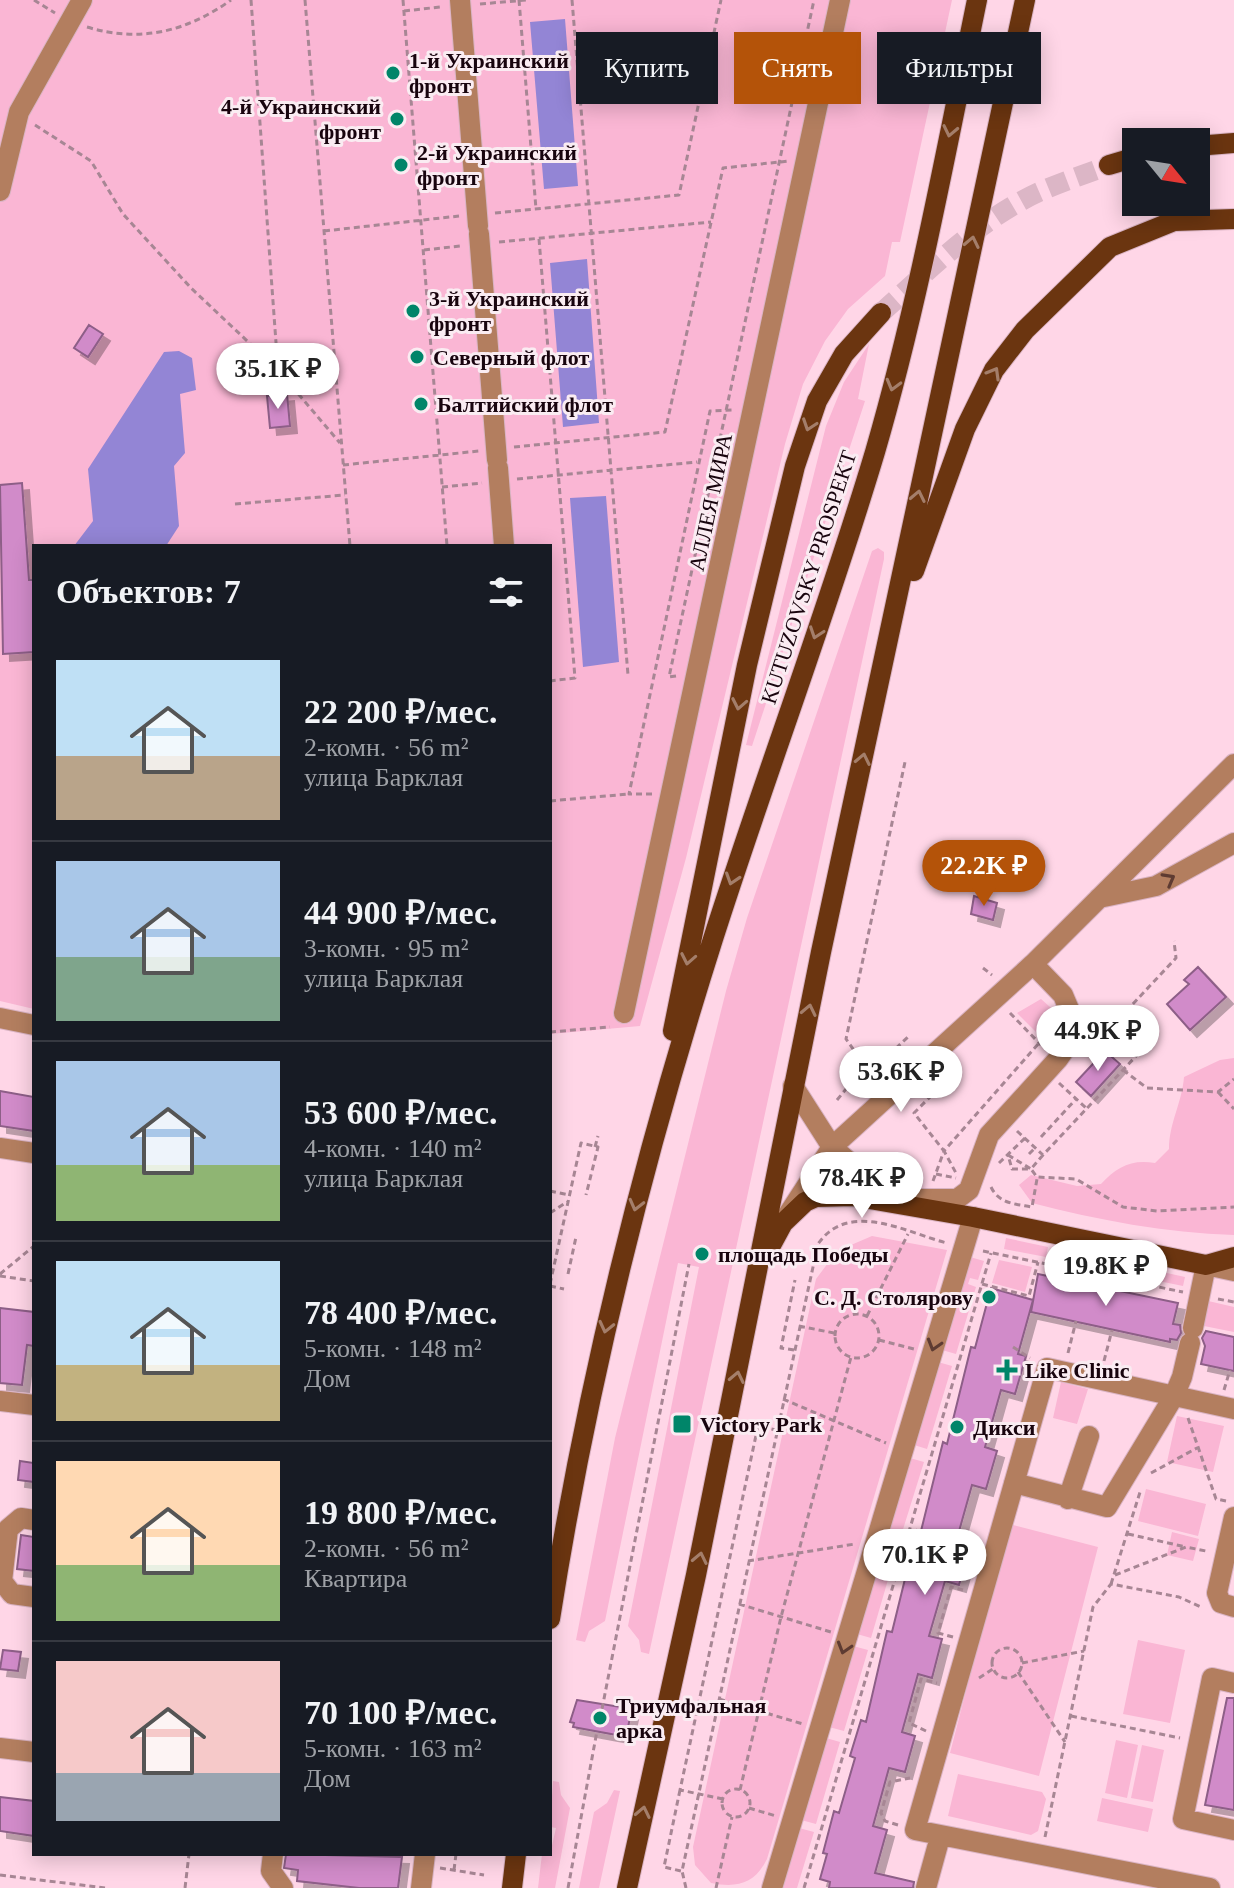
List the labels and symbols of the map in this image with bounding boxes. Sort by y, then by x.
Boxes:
place label: 1-й Украинский фронт [409,48,569,98]
marker: 1-й Украинский фронт [384,64,402,82]
place label: 4-й Украинский фронт [221,94,381,144]
marker: 4-й Украинский фронт [388,110,406,128]
one-way arrow [942,124,959,137]
north arrow [1122,128,1210,216]
place label: 2-й Украинский фронт [417,140,577,190]
marker: 2-й Украинский фронт [392,156,410,174]
one-way arrow [963,235,980,249]
place label: 3-й Украинский фронт [429,286,589,336]
marker: 3-й Украинский фронт [404,302,422,320]
pin: 35.1K ₽ [204,343,352,411]
place label: Северный флот [433,345,590,370]
marker: Северный флот [408,348,426,366]
one-way arrow [984,367,1000,382]
one-way arrow [885,377,902,391]
place label: Балтийский флот [437,392,613,417]
marker: Балтийский флот [412,395,430,413]
one-way arrow [803,417,819,431]
street label: АЛЛЕЯ МИРА [684,431,737,573]
street label: KUTUZOVSKY PROSPEKT [756,447,861,707]
one-way arrow [909,489,926,503]
one-way arrow [809,625,826,639]
one-way arrow [732,697,749,710]
one-way arrow [854,753,871,766]
pin: 22.2K ₽ [910,840,1058,908]
one-way arrow [726,872,742,886]
one-way arrow [1161,873,1175,889]
one-way arrow [680,951,697,965]
one-way arrow [800,1004,817,1017]
pin: 44.9K ₽ [1024,1005,1172,1073]
pin: 53.6K ₽ [827,1046,975,1114]
pin: 78.4K ₽ [788,1152,936,1220]
one-way arrow [629,1197,646,1211]
pin: 19.8K ₽ [1032,1240,1180,1308]
place label: площадь Победы [718,1242,888,1267]
marker: площадь Победы [693,1245,711,1263]
place label: С. Д. Столярову [814,1285,973,1310]
marker: С. Д. Столярову [980,1288,998,1306]
one-way arrow [599,1319,616,1333]
one-way arrow [927,1337,943,1351]
place label: Like Clinic [1025,1358,1130,1383]
marker: Like Clinic [996,1359,1018,1381]
one-way arrow [728,1371,745,1384]
place label: Victory Park [700,1412,823,1437]
marker: Victory Park [671,1413,693,1435]
place label: Дикси [973,1415,1036,1440]
marker: Дикси [948,1418,966,1436]
pin: 70.1K ₽ [851,1529,999,1597]
one-way arrow [690,1551,707,1565]
one-way arrow [837,1640,853,1654]
place label: Триумфальная арка [616,1693,767,1743]
marker: Триумфальная арка [591,1709,609,1727]
one-way arrow [634,1806,651,1819]

